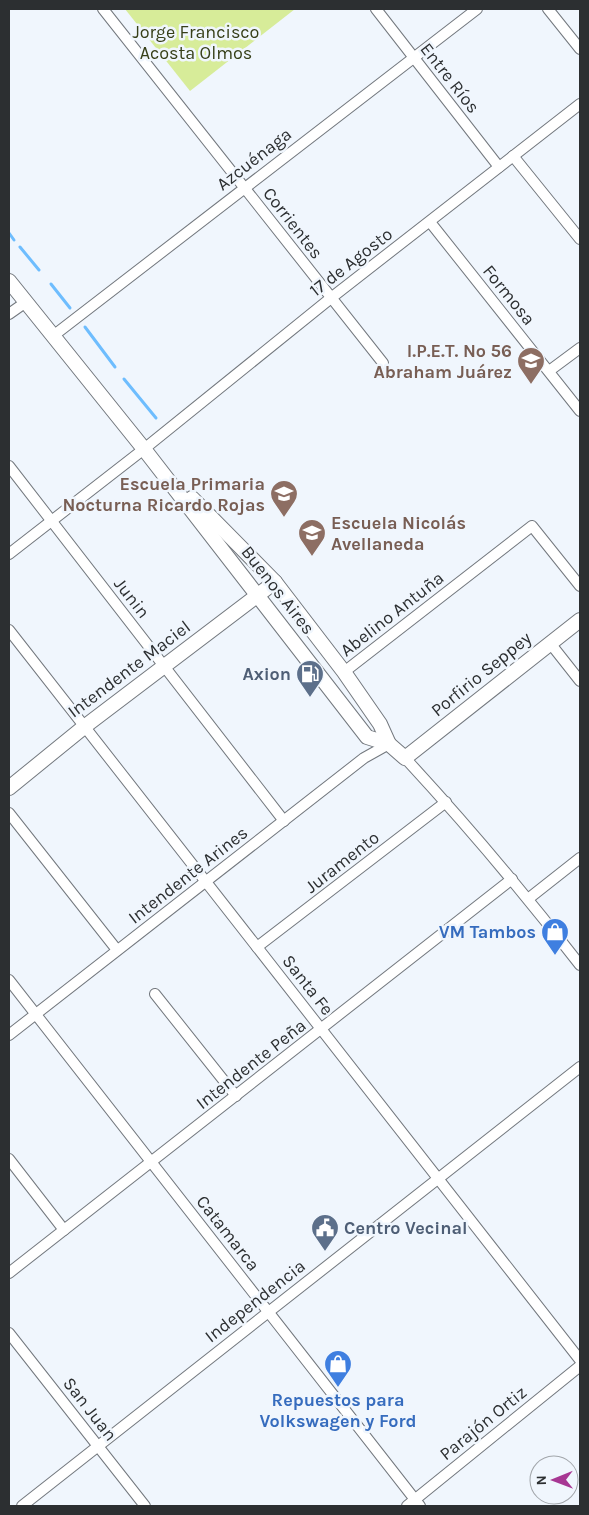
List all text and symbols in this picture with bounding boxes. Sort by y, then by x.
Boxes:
park label: Jorge Francisco Acosta Olmos [133,21,259,64]
street label: Entre Ríos [416,38,484,118]
street label: Azcuénaga [212,123,296,195]
street label: Corrientes [258,183,328,263]
street label: 17 de Agosto [305,223,397,301]
street label: Formosa [478,260,540,330]
place label: I.P.E.T. Nº 56 Abraham Juárez [373,340,512,383]
school or university icon: I.P.E.T. Nº 56 Abraham Juárez [516,346,546,385]
place label: Escuela Primaria Nocturna Ricardo Rojas [62,473,265,516]
school or university icon: Escuela Primaria Nocturna Ricardo Rojas [269,479,299,518]
place label: Escuela Nicolás Avellaneda [331,512,466,555]
school or university icon: Escuela Nicolás Avellaneda [297,518,327,557]
street label: Buenos Aires [236,541,320,639]
street label: Abelino Antuña [336,567,448,661]
street label: Junin [109,573,155,623]
street label: Intendente Maciel [63,616,195,722]
street label: Porfirio Seppey [426,626,536,721]
fuel station icon: Axion [295,659,325,698]
place label: Axion [242,663,291,685]
street label: Intendente Arines [124,822,252,928]
street label: Juramento [300,826,384,898]
shop icon: VM Tambos [540,917,570,956]
place label: VM Tambos [439,921,536,943]
street label: Santa Fe [278,950,338,1020]
street label: Intendente Peña [191,1014,311,1114]
street label: Catamarca [192,1191,264,1275]
public building icon: Centro Vecinal [310,1213,340,1252]
place label: Centro Vecinal [344,1217,467,1239]
street label: Independencia [200,1255,310,1347]
shop icon: Repuestos para Volkswagen y Ford [323,1349,353,1388]
street label: San Juan [58,1373,122,1445]
street label: Parajón Ortiz [435,1381,531,1465]
place label: Repuestos para Volkswagen y Ford [259,1389,417,1432]
north arrow [529,1455,579,1505]
text: N [533,1475,550,1485]

